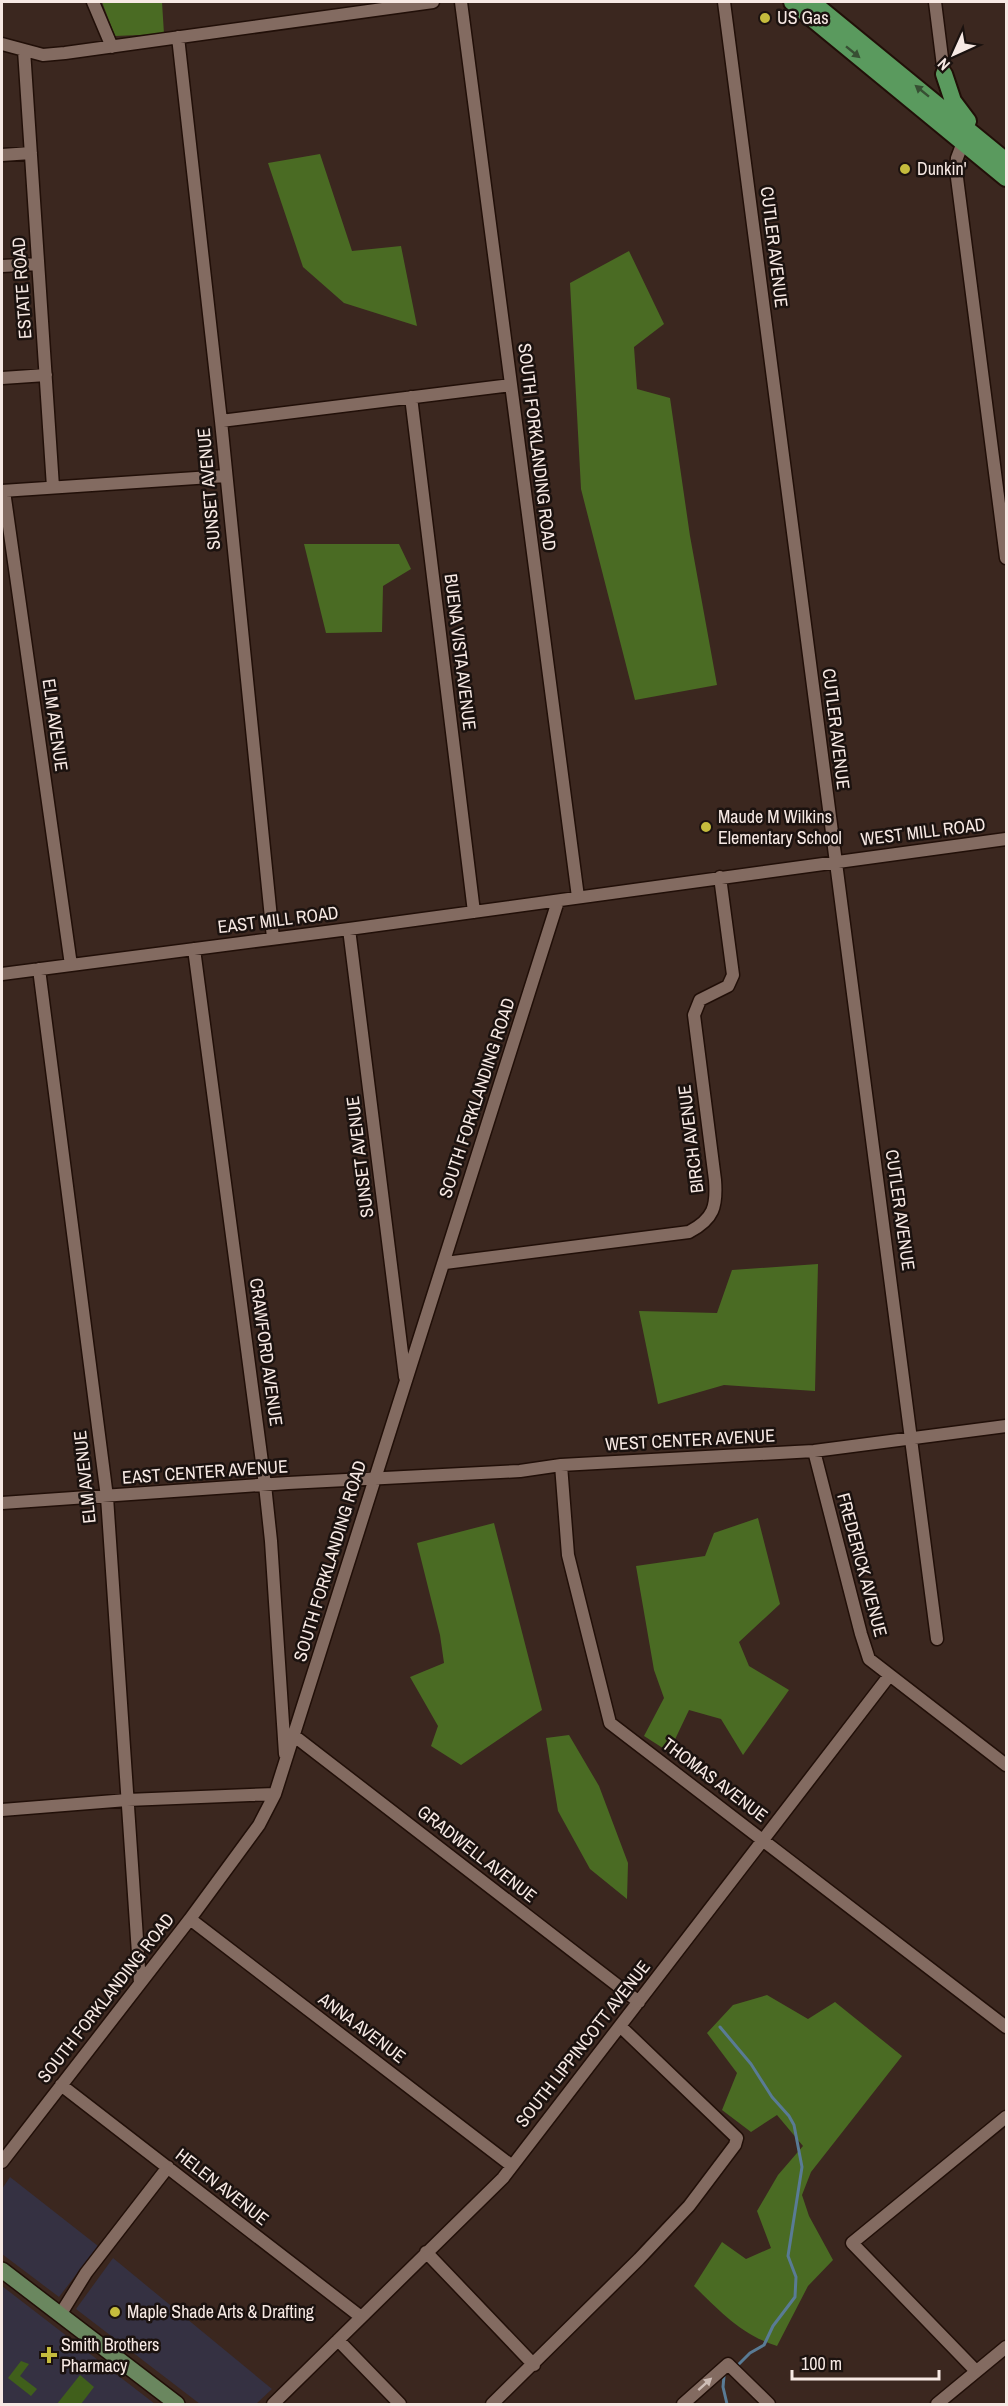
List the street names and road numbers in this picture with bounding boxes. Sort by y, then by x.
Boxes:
street label: CUTLER AVENUE [755,185,794,309]
street label: ESTATE ROAD [5,236,38,340]
street label: SOUTH FORKLANDING ROAD [512,342,563,552]
street label: SUNSET AVENUE [191,427,226,551]
street label: BUENA VISTA AVENUE [438,572,483,732]
street label: CUTLER AVENUE [817,667,856,791]
street label: ELM AVENUE [37,677,74,773]
street label: WEST MILL ROAD [859,811,987,852]
street label: EAST MILL ROAD [216,900,340,939]
street label: SOUTH FORKLANDING ROAD [432,995,521,1201]
street label: BIRCH AVENUE [671,1084,710,1195]
street label: SUNSET AVENUE [340,1095,379,1219]
street label: CUTLER AVENUE [880,1148,921,1272]
street label: CRAWFORD AVENUE [244,1276,289,1428]
street label: WEST CENTER AVENUE [604,1423,776,1456]
street label: ELM AVENUE [67,1429,102,1525]
street label: EAST CENTER AVENUE [121,1453,289,1490]
street label: SOUTH FORKLANDING ROAD [287,1457,372,1665]
street label: FREDERICK AVENUE [831,1490,894,1640]
street label: THOMAS AVENUE [657,1732,773,1828]
street label: GRADWELL AVENUE [412,1799,542,1908]
street label: SOUTH FORKLANDING ROAD [31,1908,180,2088]
street label: SOUTH LIPPINCOTT AVENUE [510,1955,656,2132]
street label: ANNA AVENUE [313,1986,411,2069]
street label: HELEN AVENUE [170,2142,274,2231]

